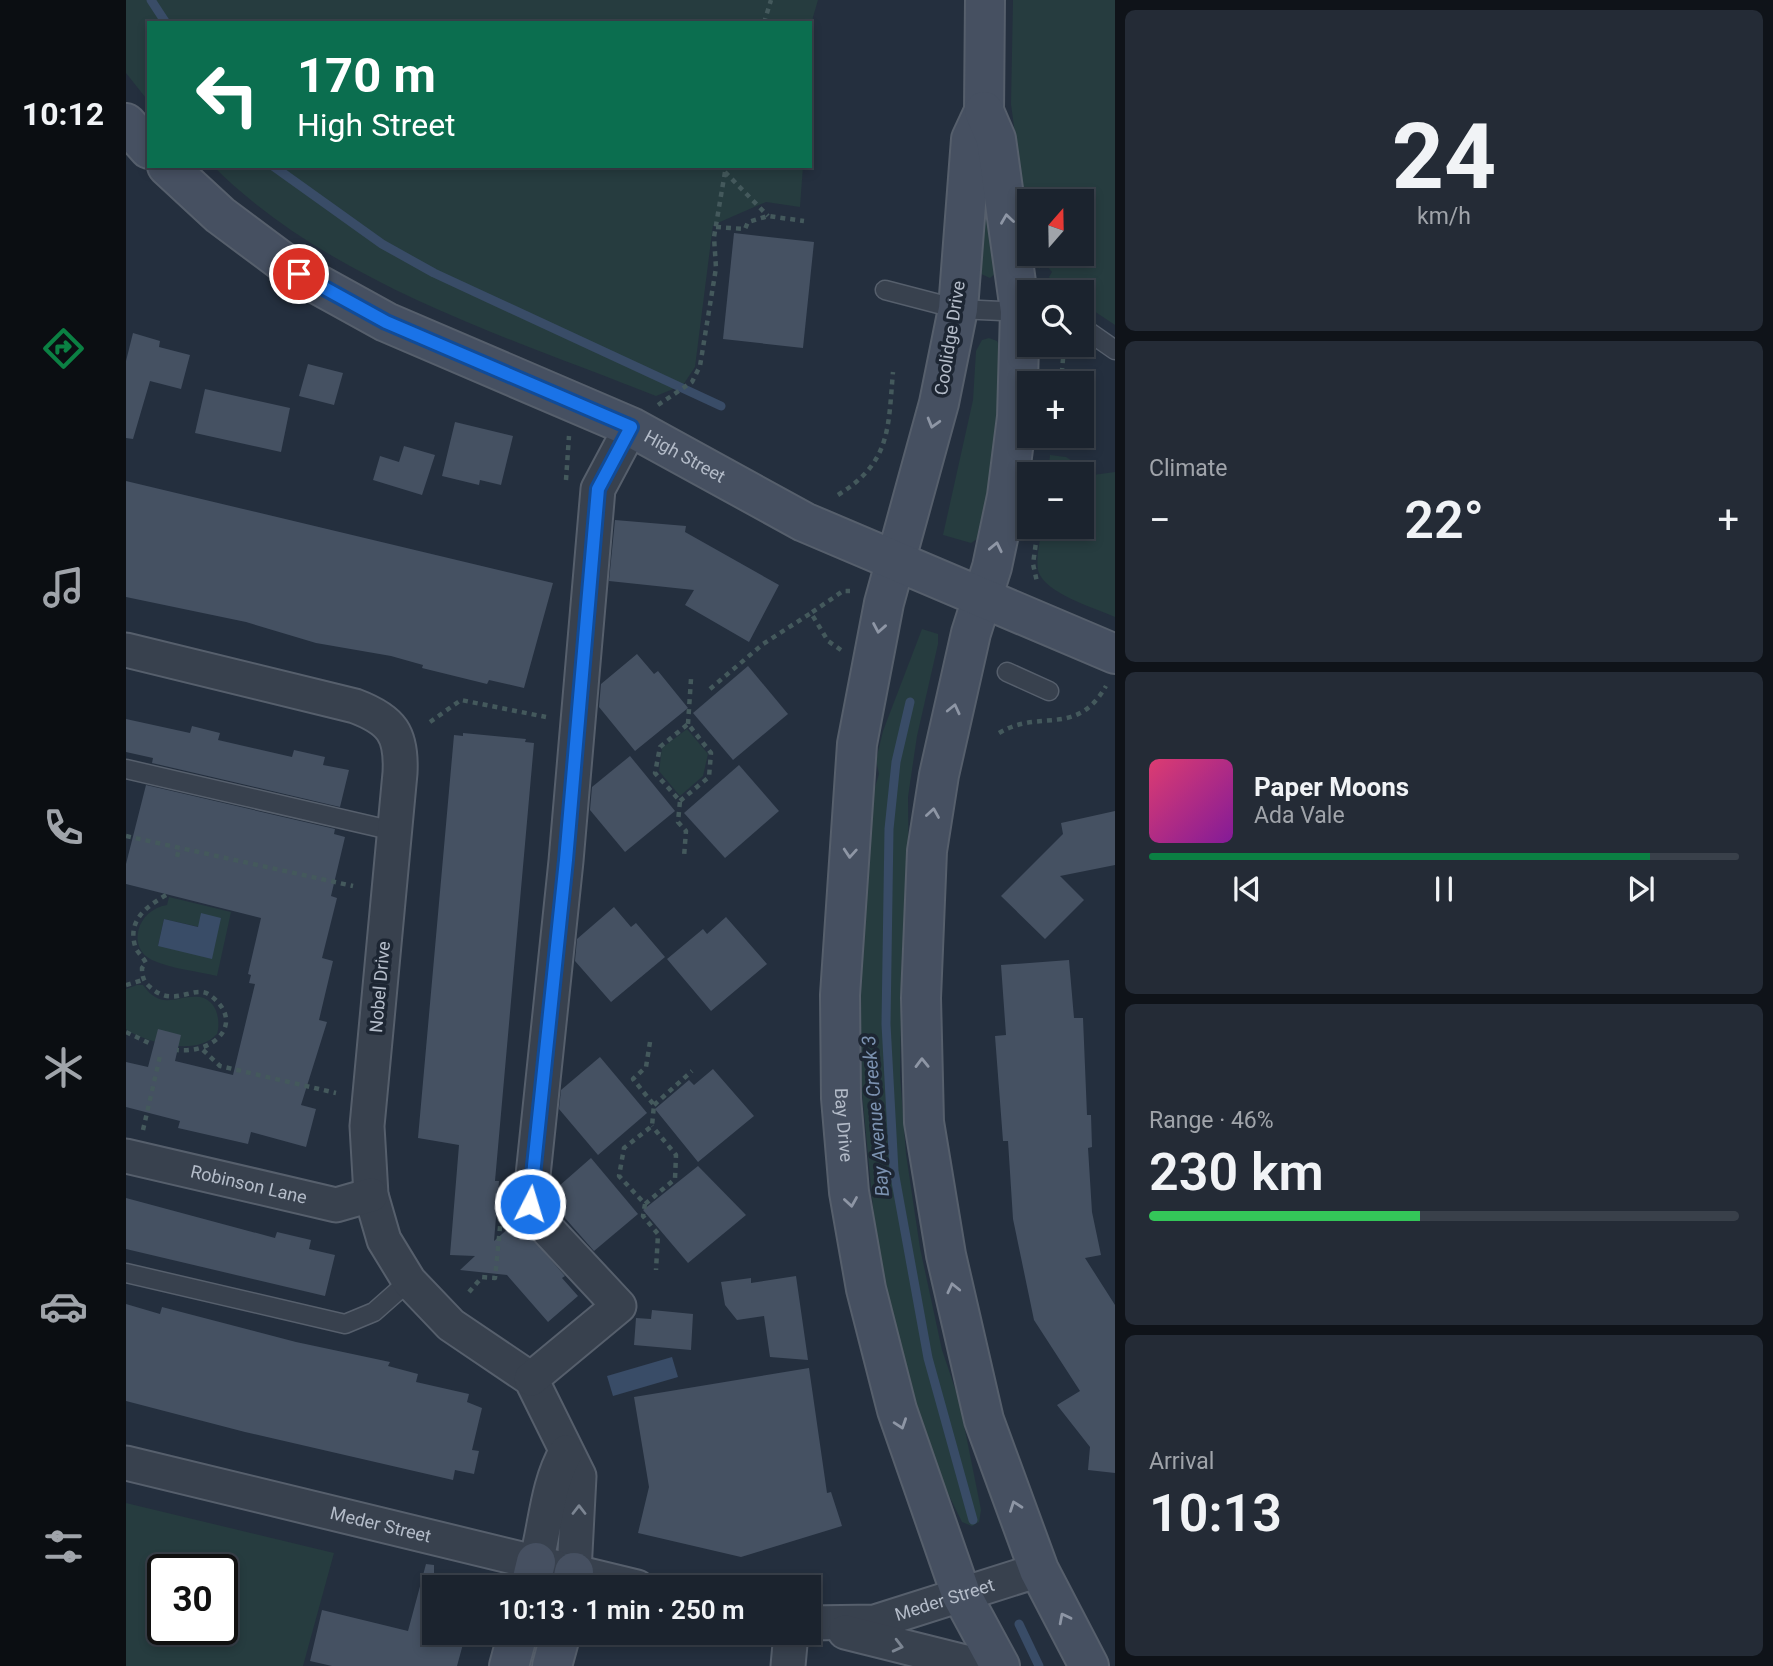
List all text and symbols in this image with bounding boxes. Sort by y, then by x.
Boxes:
text: 170 m [297,47,436,104]
icon: left [182,49,273,140]
text: 10:12 [22,95,104,133]
text: 24 [1392,104,1496,210]
text: High Street [297,106,456,144]
north arrow [1017,189,1094,266]
map controls [1017,189,1094,539]
text: km/h [1417,203,1471,230]
one-way arrow [1000,213,1015,225]
pin [269,244,329,304]
icon: arrive [280,255,318,293]
street label: Coolidge Drive [930,279,969,397]
button: search [1017,280,1094,357]
icon: directions [39,324,88,373]
button: + [1017,371,1094,448]
one-way arrow [927,417,942,429]
street label: High Street [641,425,729,487]
text: Climate [1149,455,1228,482]
button: − [1017,462,1094,539]
text: 22° [1404,490,1484,551]
text: − [1149,498,1171,542]
text: + [1717,498,1739,542]
one-way arrow [988,541,1003,553]
icon: music [39,563,88,612]
one-way arrow [872,622,887,634]
one-way arrow [946,703,960,715]
text: Paper Moons [1254,772,1409,802]
text: Ada Vale [1254,802,1345,829]
icon: phone [39,803,88,852]
one-way arrow [925,807,940,819]
one-way arrow [843,848,858,859]
icon: previous [1228,870,1266,908]
icon: pause [1425,870,1463,908]
icon: next [1622,870,1660,908]
street label: Nobel Drive [365,940,394,1034]
water label: Bay Avenue Creek 3 [857,1034,894,1197]
icon: climate [39,1043,88,1092]
one-way arrow [915,1057,930,1068]
street label: Bay Drive [831,1088,857,1163]
text: Range · 46% [1149,1107,1274,1134]
text: 230 km [1149,1142,1324,1203]
street label: Robinson Lane [189,1160,309,1208]
position arrow [493,1167,567,1241]
one-way arrow [843,1196,858,1208]
icon: car [39,1282,88,1331]
one-way arrow [947,1282,961,1294]
one-way arrow [893,1417,907,1429]
text: Arrival [1149,1448,1214,1475]
text: 10:13 [1149,1483,1282,1544]
one-way arrow [1009,1501,1023,1513]
street label: Meder Street [328,1502,433,1547]
one-way arrow [571,1505,587,1515]
icon: filters [39,1522,88,1571]
speed limit sign: 30 [147,1554,238,1645]
street label: Meder Street [892,1574,997,1625]
text: 10:13 · 1 min · 250 m [498,1595,745,1625]
one-way arrow [1058,1613,1072,1625]
one-way arrow [892,1638,904,1652]

